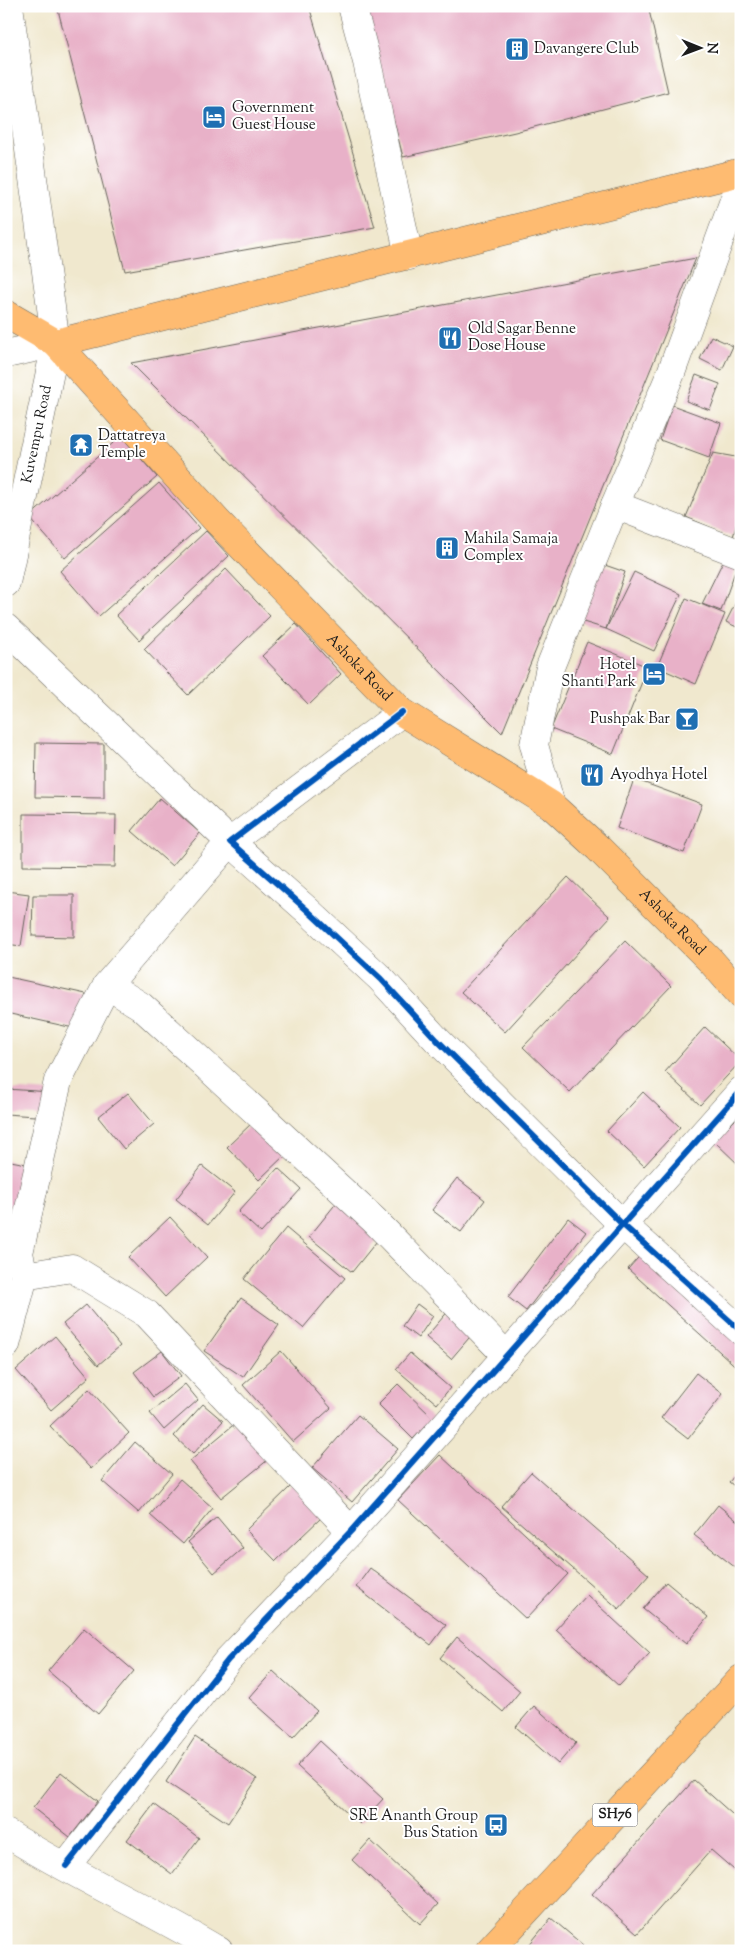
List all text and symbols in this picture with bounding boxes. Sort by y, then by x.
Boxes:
north arrow [674,22,724,72]
building icon: Davangere Club [504,36,530,62]
place label: Davangere Club [534,39,639,60]
text: N [701,42,721,54]
place label: Government Guest House [232,98,316,136]
hotel icon: Government Guest House [201,104,227,130]
place label: Old Sagar Benne Dose House [468,319,576,357]
restaurant icon: Old Sagar Benne Dose House [437,325,463,351]
street label: Kuvempu Road [17,383,58,485]
place label: Dattatreya Temple [98,426,166,464]
temple icon: Dattatreya Temple [68,432,94,458]
place label: Mahila Samaja Complex [464,529,558,567]
building icon: Mahila Samaja Complex [434,535,460,561]
street label: Ashoka Road [321,629,397,707]
place label: Hotel Shanti Park [561,655,636,693]
hotel icon: Hotel Shanti Park [641,661,667,687]
bar icon: Pushpak Bar [674,706,700,732]
place label: Pushpak Bar [590,709,670,730]
restaurant icon: Ayodhya Hotel [579,762,605,788]
place label: Ayodhya Hotel [610,765,708,786]
street label: Ashoka Road [634,884,711,961]
road number: SH76 [592,1804,638,1826]
place label: SRE Ananth Group Bus Station [349,1806,478,1844]
bus stop icon: SRE Ananth Group Bus Station [483,1812,509,1838]

